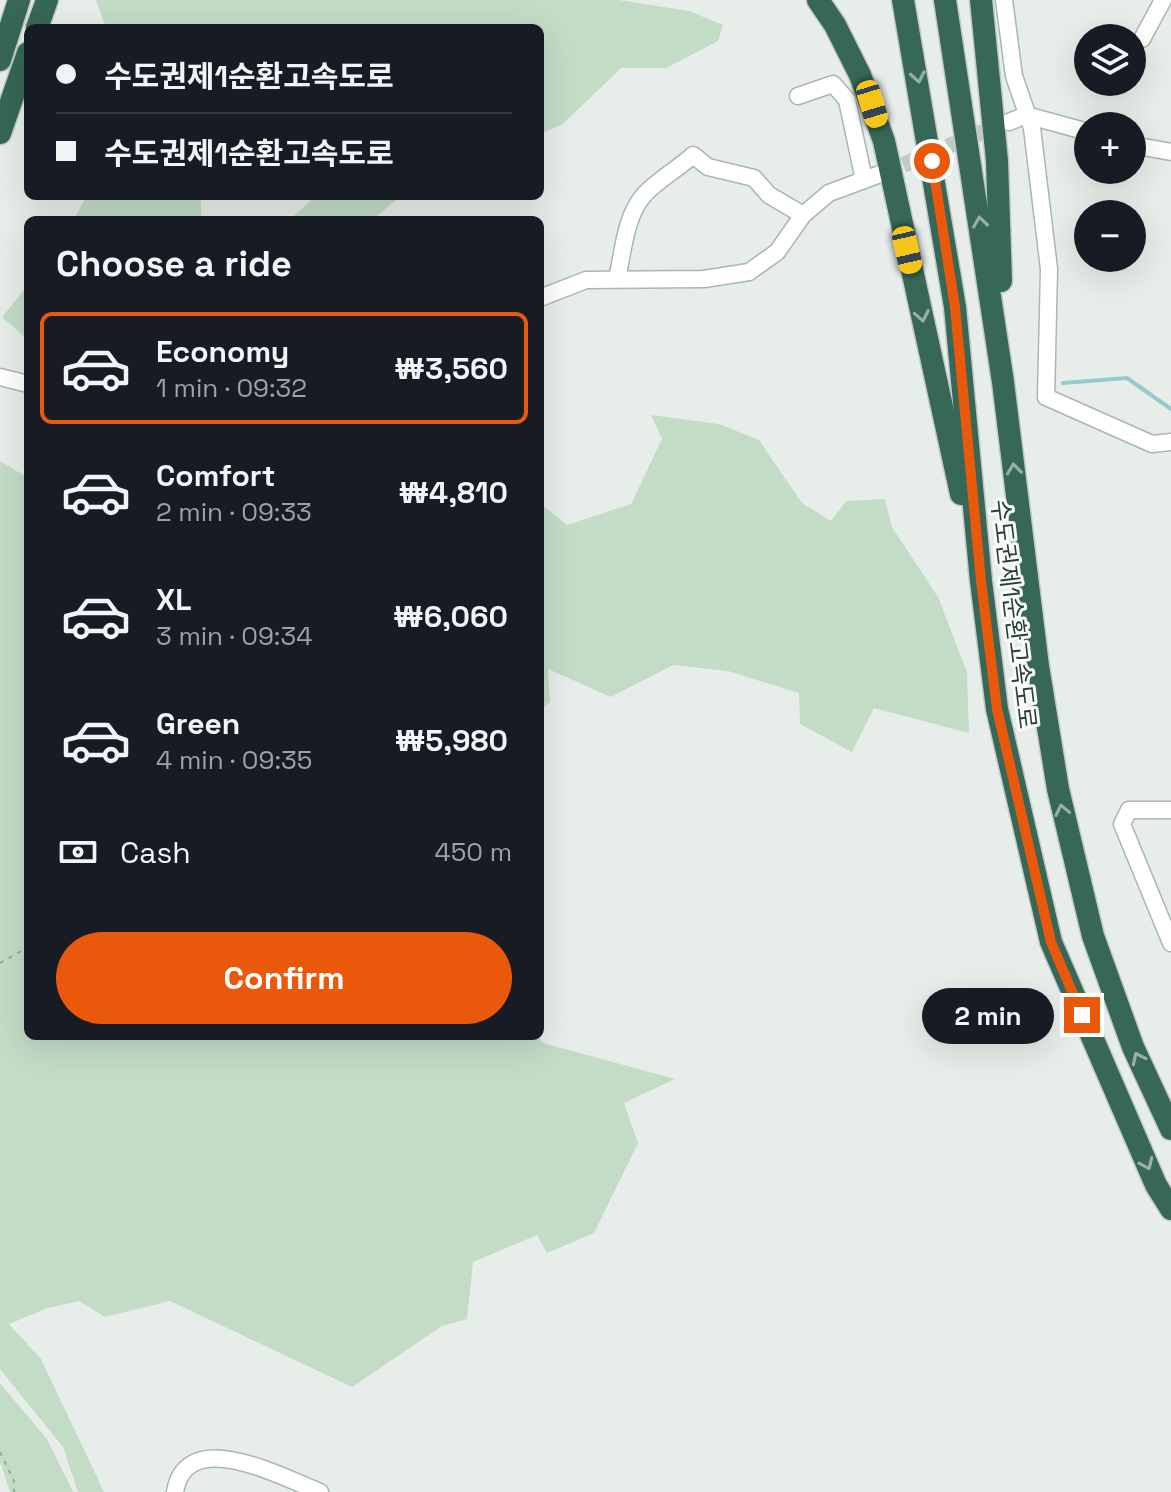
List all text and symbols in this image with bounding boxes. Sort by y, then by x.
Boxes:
map controls [1074,24,1146,272]
button: layers [1074,24,1146,96]
text: 수도권제1순환고속도로 [104,57,394,96]
one-way arrow [908,70,925,83]
car [854,78,890,130]
button: + [1074,112,1146,184]
text: 수도권제1순환고속도로 [104,134,394,173]
route start [914,143,950,179]
button: − [1074,200,1146,272]
one-way arrow [972,215,989,229]
car [890,224,924,276]
text: Choose a ride [56,241,292,287]
one-way arrow [912,309,929,322]
icon: car [60,332,132,404]
text: Economy [156,332,289,371]
text: ₩3,560 [394,349,508,388]
text: 1 min · 09:32 [156,371,307,405]
icon: car [60,456,132,528]
text: Comfort [156,456,275,495]
one-way arrow [1006,462,1023,476]
text: ₩4,810 [399,473,508,512]
text: 2 min · 09:33 [156,495,312,529]
street label: 수도권제1순환고속도로 [985,498,1043,730]
icon: car [60,580,132,652]
text: XL [156,580,192,619]
text: ₩6,060 [393,597,508,636]
text: 3 min · 09:34 [156,619,312,653]
icon: car [60,704,132,776]
text: Green [156,704,240,743]
text: ₩5,980 [395,721,508,760]
text: 4 min · 09:35 [156,743,312,777]
one-way arrow [1054,803,1071,817]
icon: cash [56,830,100,874]
text: Cash [120,833,191,872]
text: 450 m [434,835,512,869]
button: Confirm [56,932,512,1024]
callout: 2 min [922,987,1054,1043]
route end [1064,997,1100,1033]
text: 2 min [954,999,1022,1033]
one-way arrow [1132,1052,1148,1066]
one-way arrow [1137,1156,1153,1171]

